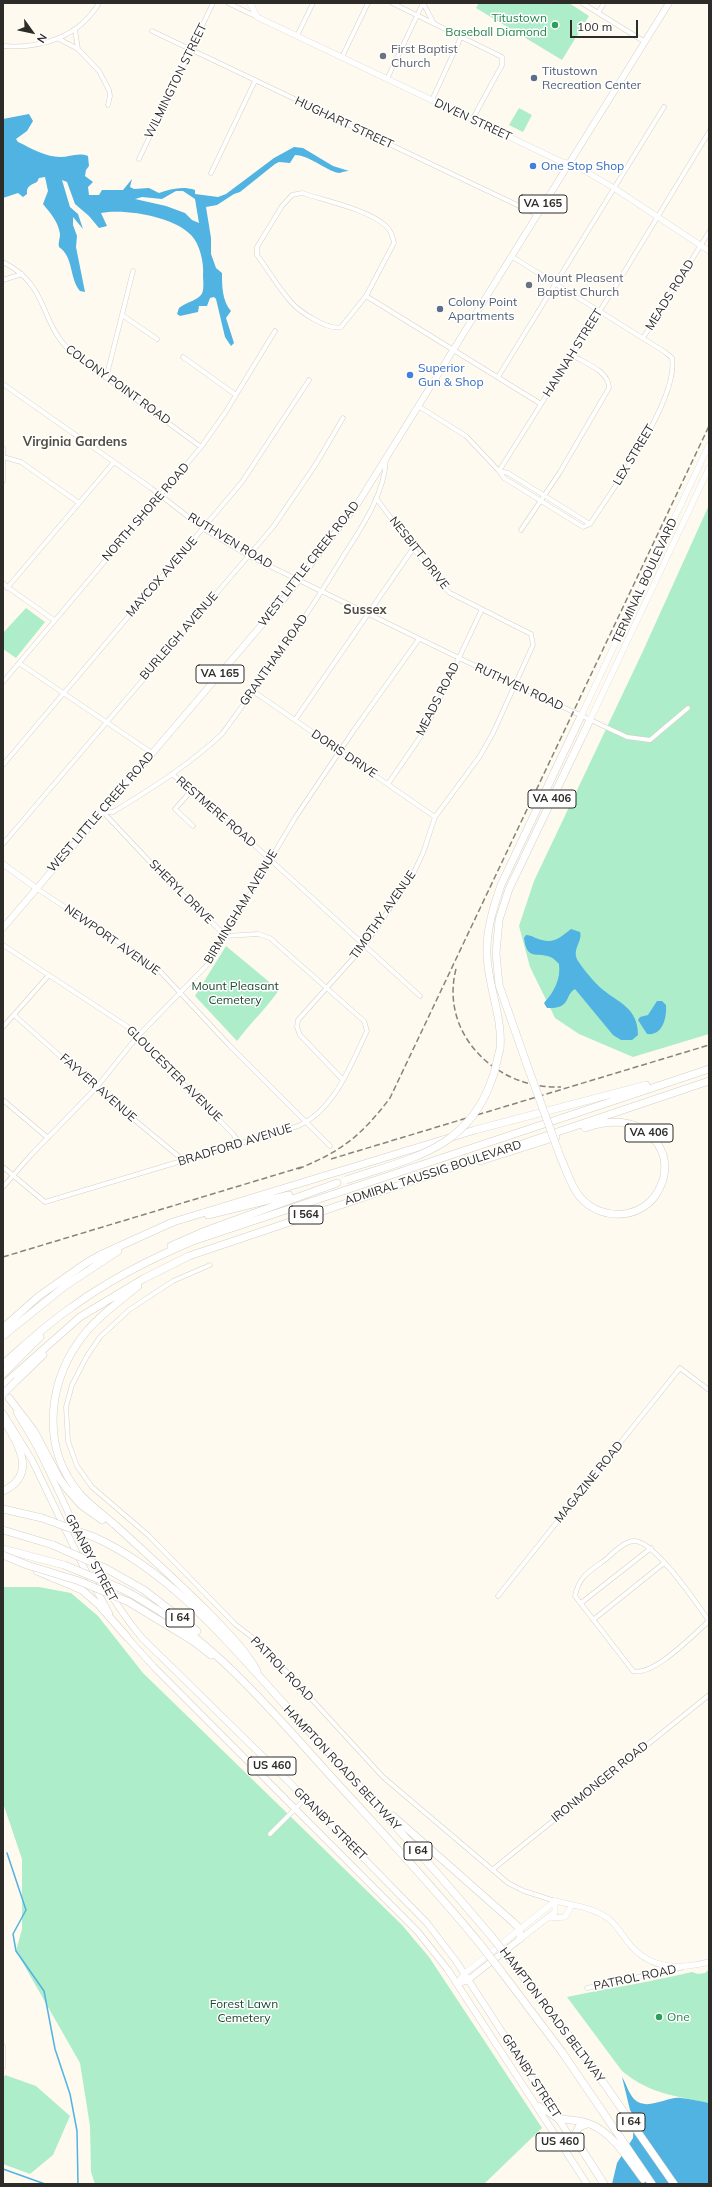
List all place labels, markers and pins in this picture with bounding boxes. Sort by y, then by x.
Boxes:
place label: Titustown Baseball Diamond [445,11,547,39]
marker: Titustown Baseball Diamond [550,20,560,30]
place label: First Baptist Church [391,42,458,70]
marker: First Baptist Church [378,51,388,61]
place label: Titustown Recreation Center [542,64,641,92]
marker: Titustown Recreation Center [529,73,539,83]
place label: One Stop Shop [541,159,624,173]
marker: One Stop Shop [528,161,538,171]
place label: Mount Pleasent Baptist Church [537,271,624,299]
marker: Mount Pleasent Baptist Church [524,280,534,290]
place label: Colony Point Apartments [448,295,517,323]
marker: Colony Point Apartments [435,304,445,314]
place label: Superior Gun & Shop [418,361,484,389]
marker: Superior Gun & Shop [405,370,415,380]
place label: One [667,2010,690,2024]
marker: One [654,2012,664,2022]

